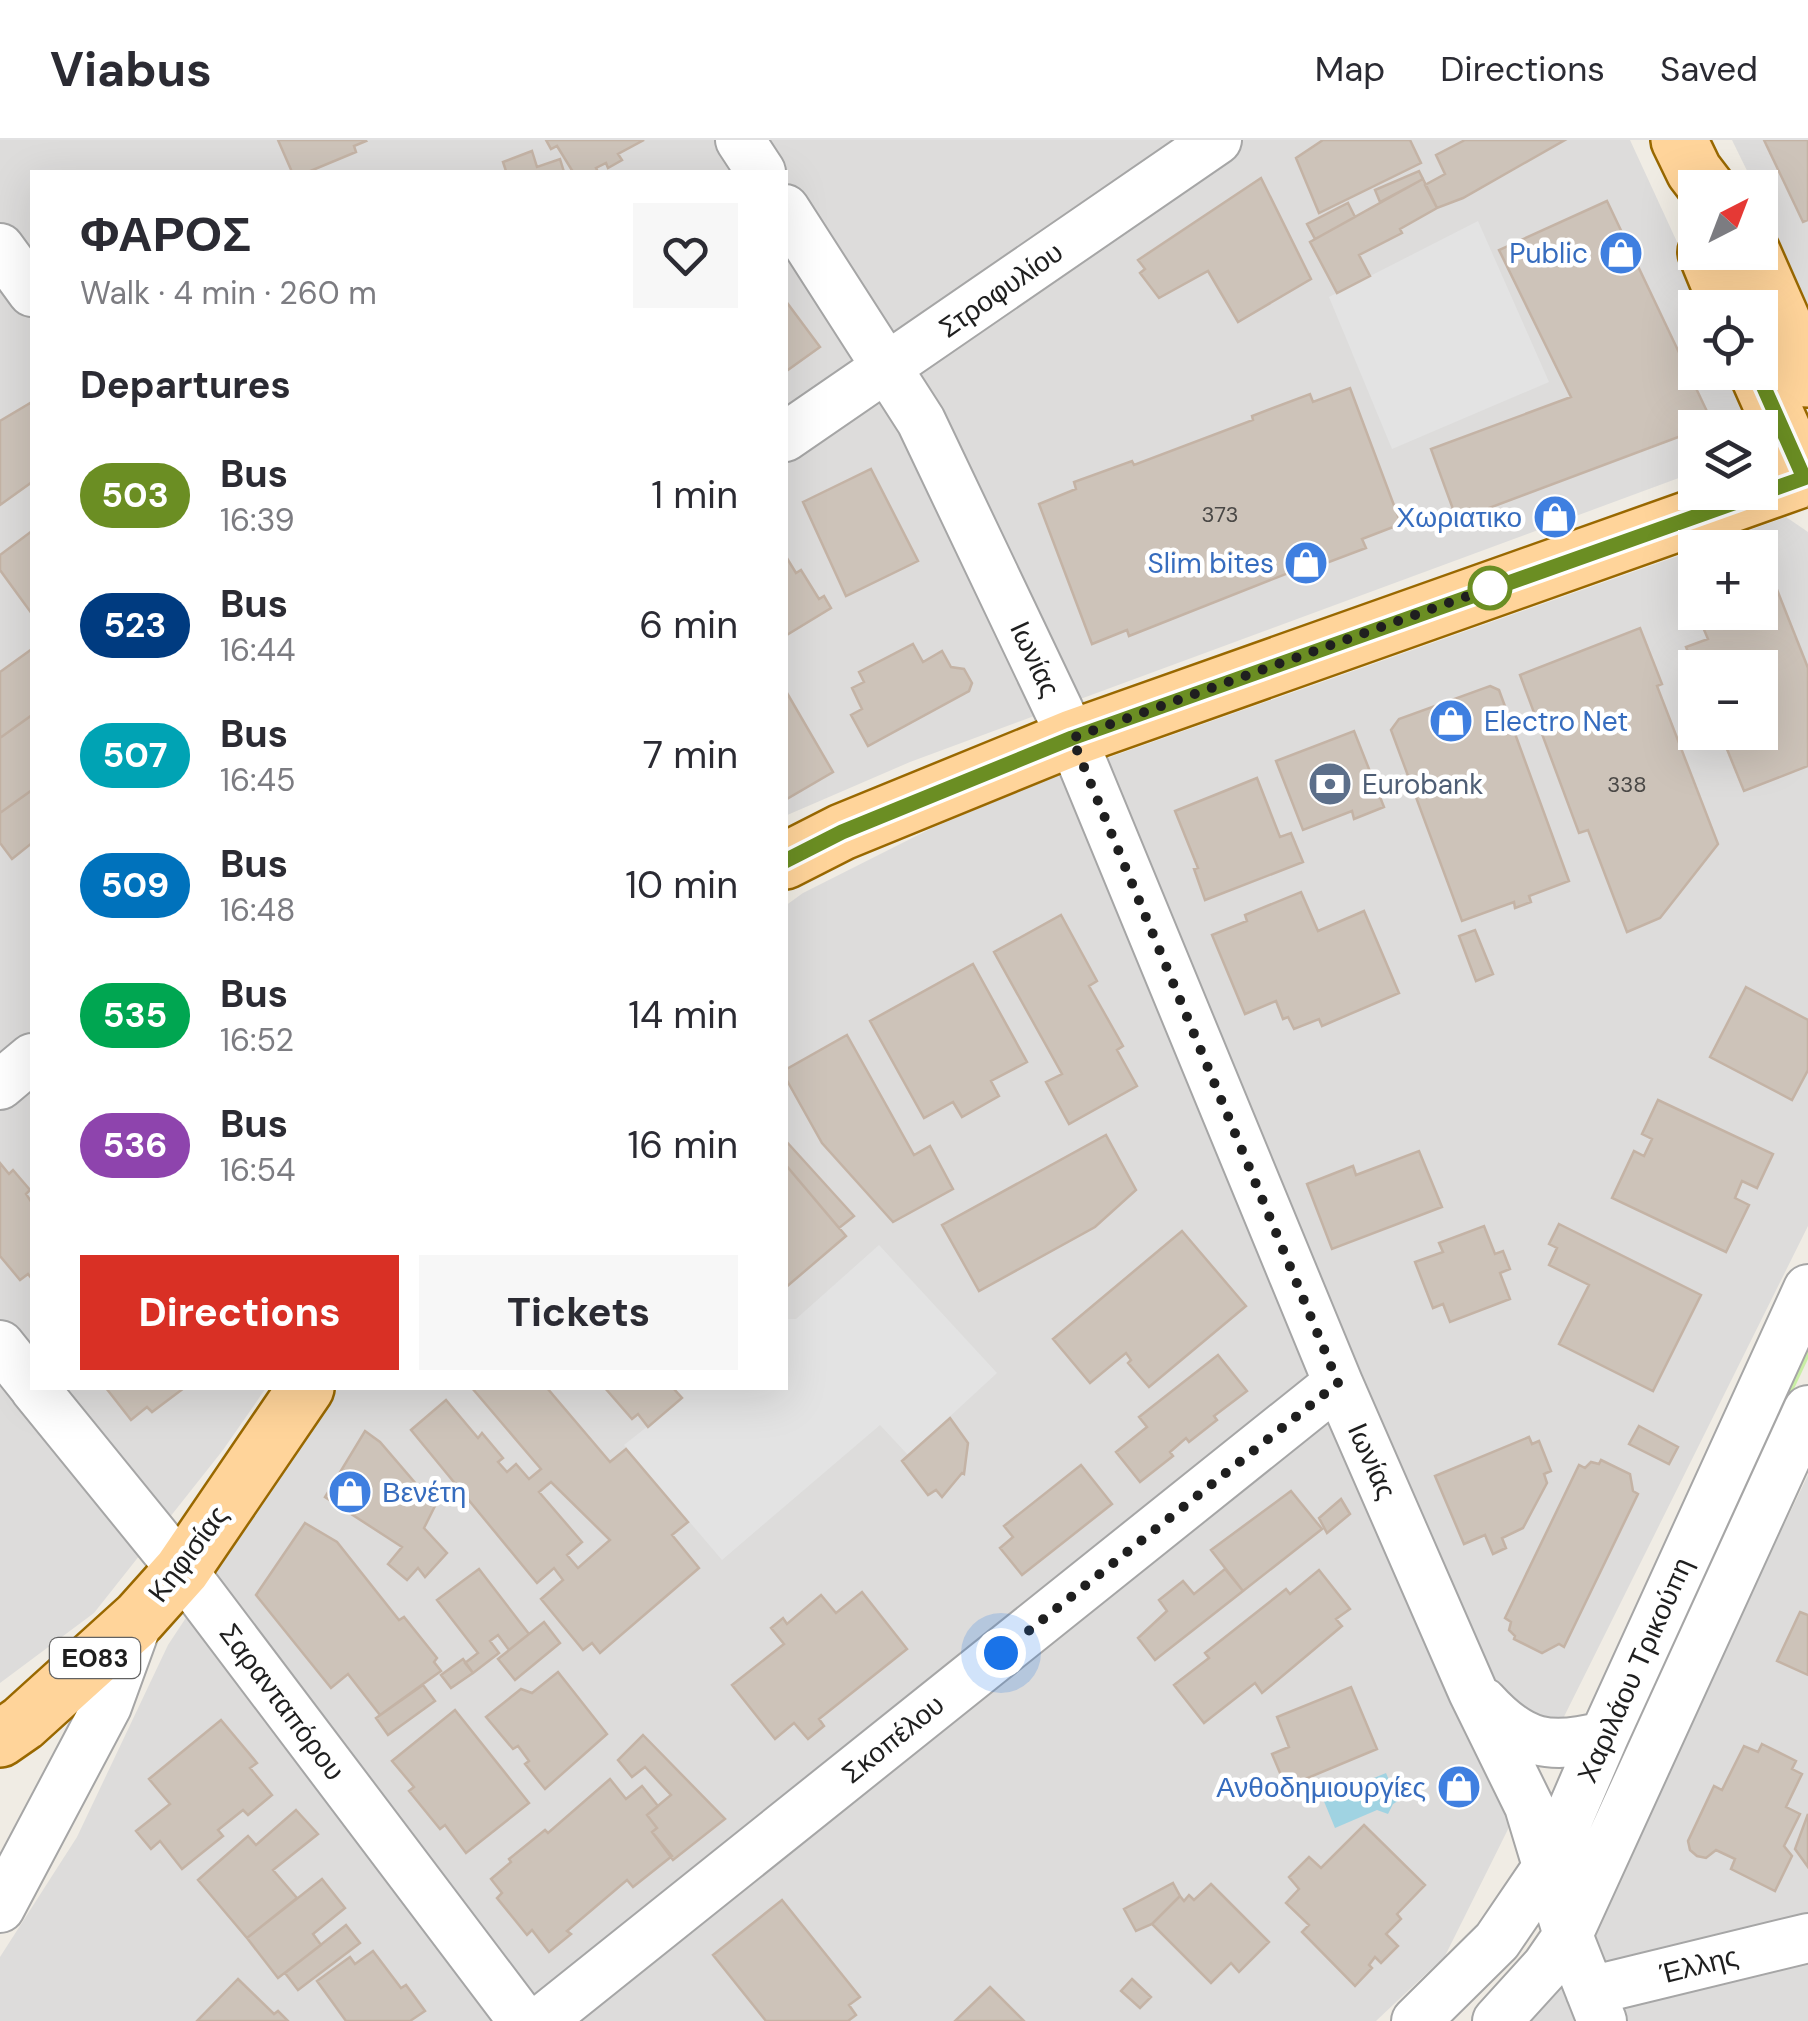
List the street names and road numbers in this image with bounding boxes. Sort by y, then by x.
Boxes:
street label: Στροφυλίου [932,234,1070,346]
street label: Ιωνίας [1001,615,1069,703]
street label: Ιωνίας [1339,1417,1405,1505]
street label: Κηφισίας [140,1498,236,1610]
street label: Χαριλάου Τρικούπη [1569,1552,1701,1788]
street label: Σαρανταπόρου [211,1616,353,1788]
road number: ΕΟ83 [50,1638,140,1678]
street label: Σκοπέλου [834,1686,952,1792]
street label: Έλλης [1655,1937,1742,1993]

